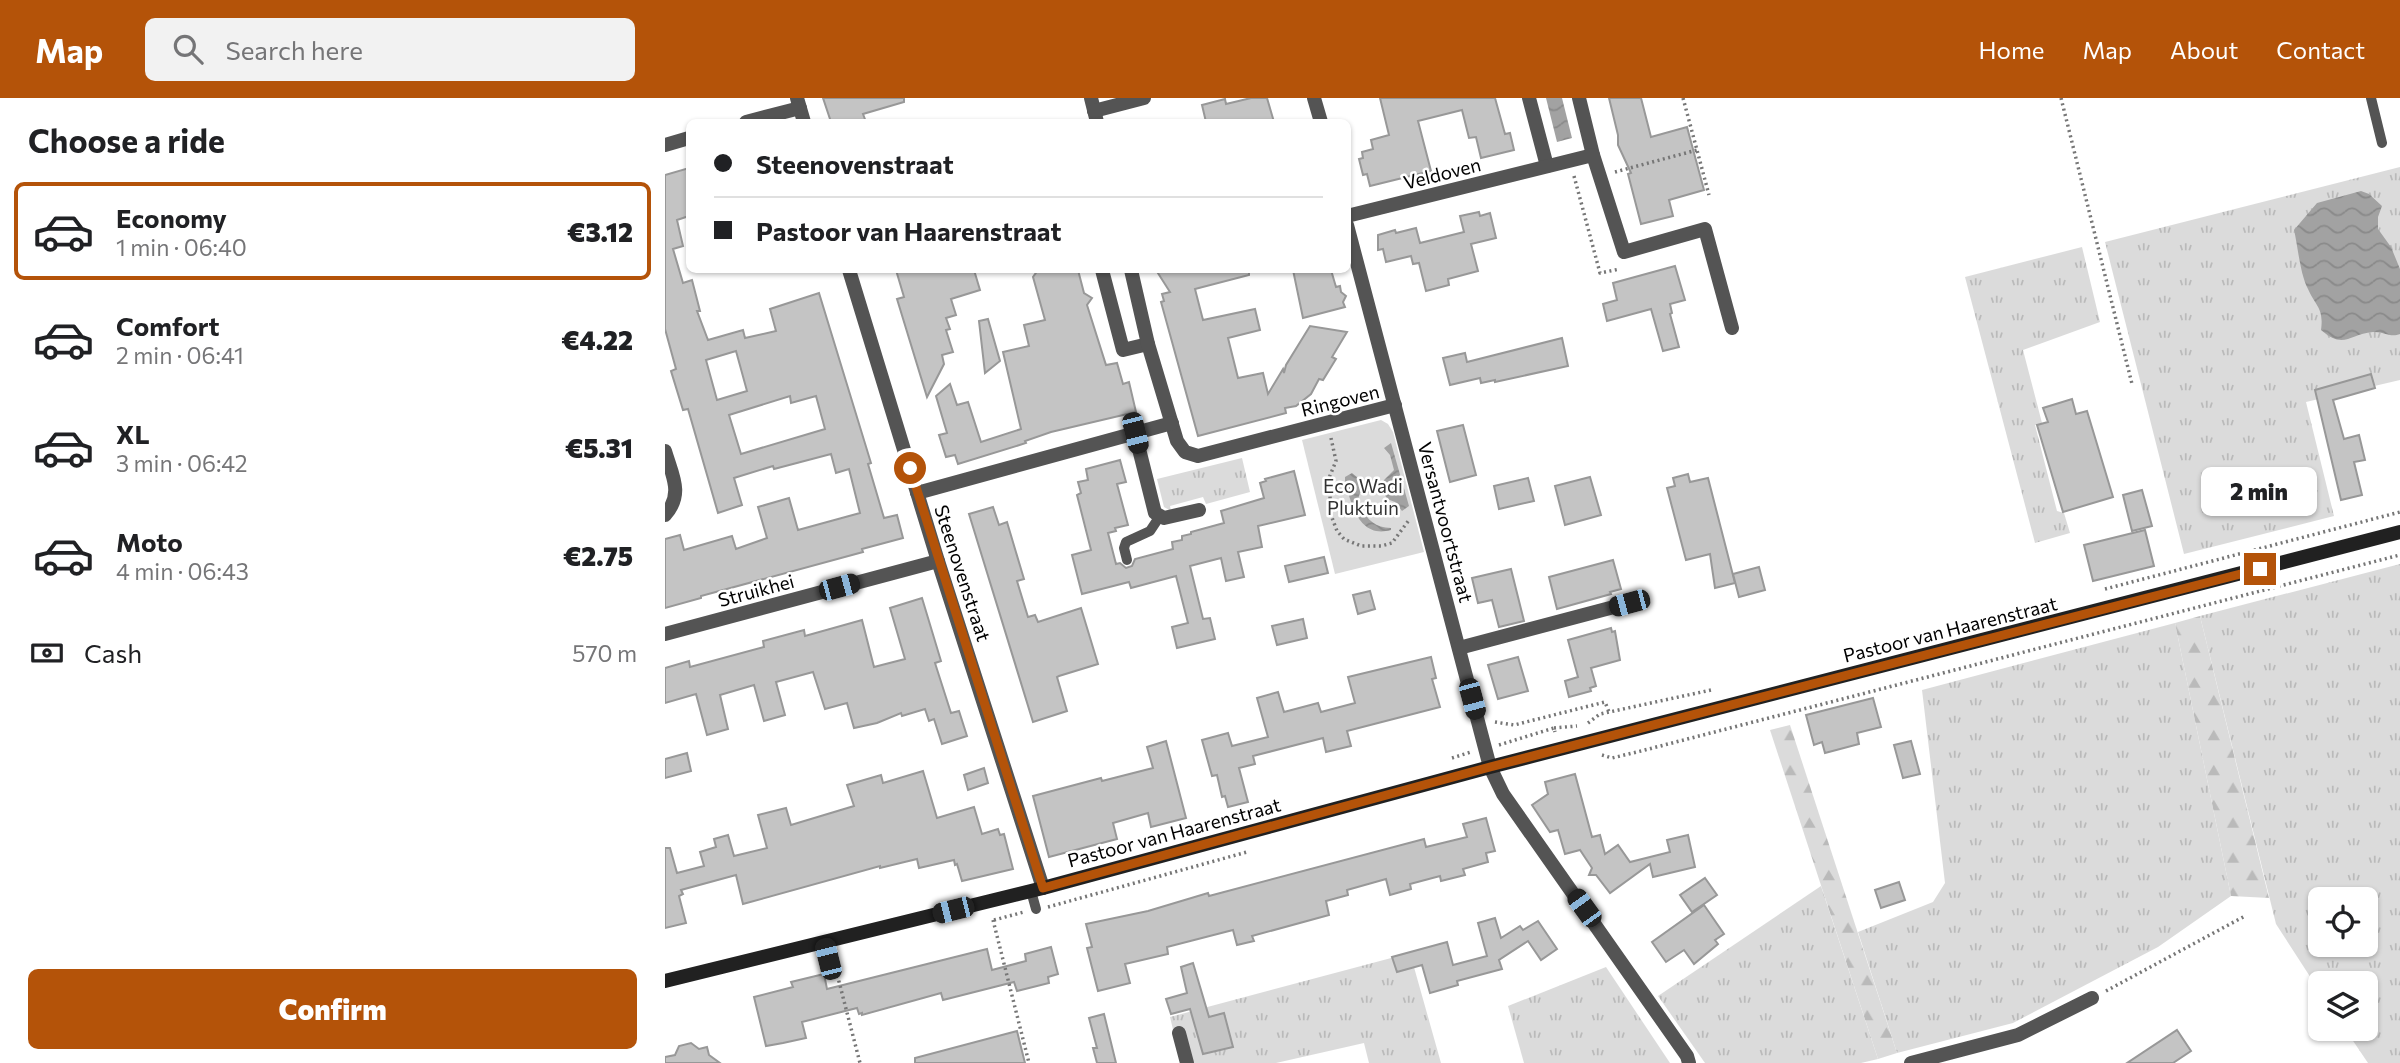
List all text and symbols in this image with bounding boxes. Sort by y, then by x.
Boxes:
search box [145,18,635,81]
text: Map [35,29,103,70]
icon: search [169,30,207,68]
text: Search here [225,34,363,65]
text: Home [1979,35,2045,64]
text: Map [2083,35,2132,64]
text: About [2170,35,2238,64]
text: Contact [2276,35,2365,64]
text: Choose a ride [28,120,225,160]
text: Steenovenstraat [756,148,954,179]
street label: Veldoven [1401,152,1483,194]
icon: car [32,200,95,263]
text: Economy [116,202,227,233]
text: Pastoor van Haarenstraat [756,215,1062,246]
text: €3.12 [567,216,633,247]
text: 1 min · 06:40 [116,233,247,261]
icon: car [32,308,95,371]
text: Comfort [116,310,219,341]
text: €4.22 [561,324,633,355]
text: 2 min · 06:41 [116,341,244,369]
street label: Ringoven [1298,379,1382,421]
car [1120,410,1151,456]
icon: car [32,416,95,479]
text: XL [116,418,150,449]
text: €5.31 [565,432,633,463]
street label: Versantvoortstraat [1414,439,1479,605]
text: 3 min · 06:42 [116,449,248,477]
route start [894,452,926,484]
callout: 2 min [2202,468,2318,517]
park label: Eco Wadi Pluktuin [1323,474,1403,519]
text: 2 min [2230,477,2288,505]
street label: Steenovenstraat [930,502,996,644]
icon: car [32,524,95,587]
text: Moto [116,526,183,557]
text: €2.75 [563,540,633,571]
route end [2244,553,2276,585]
text: 4 min · 06:43 [116,557,249,585]
street label: Struikhei [715,569,797,611]
car [816,571,863,603]
car [1606,587,1653,619]
street label: Pastoor van Haarenstraat [1841,591,2060,667]
icon: cash [28,634,66,672]
text: Cash [84,637,142,668]
text: 570 m [572,639,637,667]
car [1457,676,1488,722]
street label: Pastoor van Haarenstraat [1065,792,1283,872]
car [1564,885,1605,931]
map controls [2308,887,2378,1041]
button: locate [2308,887,2378,957]
car [931,895,976,925]
car [813,936,844,982]
button: Confirm [28,969,637,1049]
button: layers [2308,971,2378,1041]

